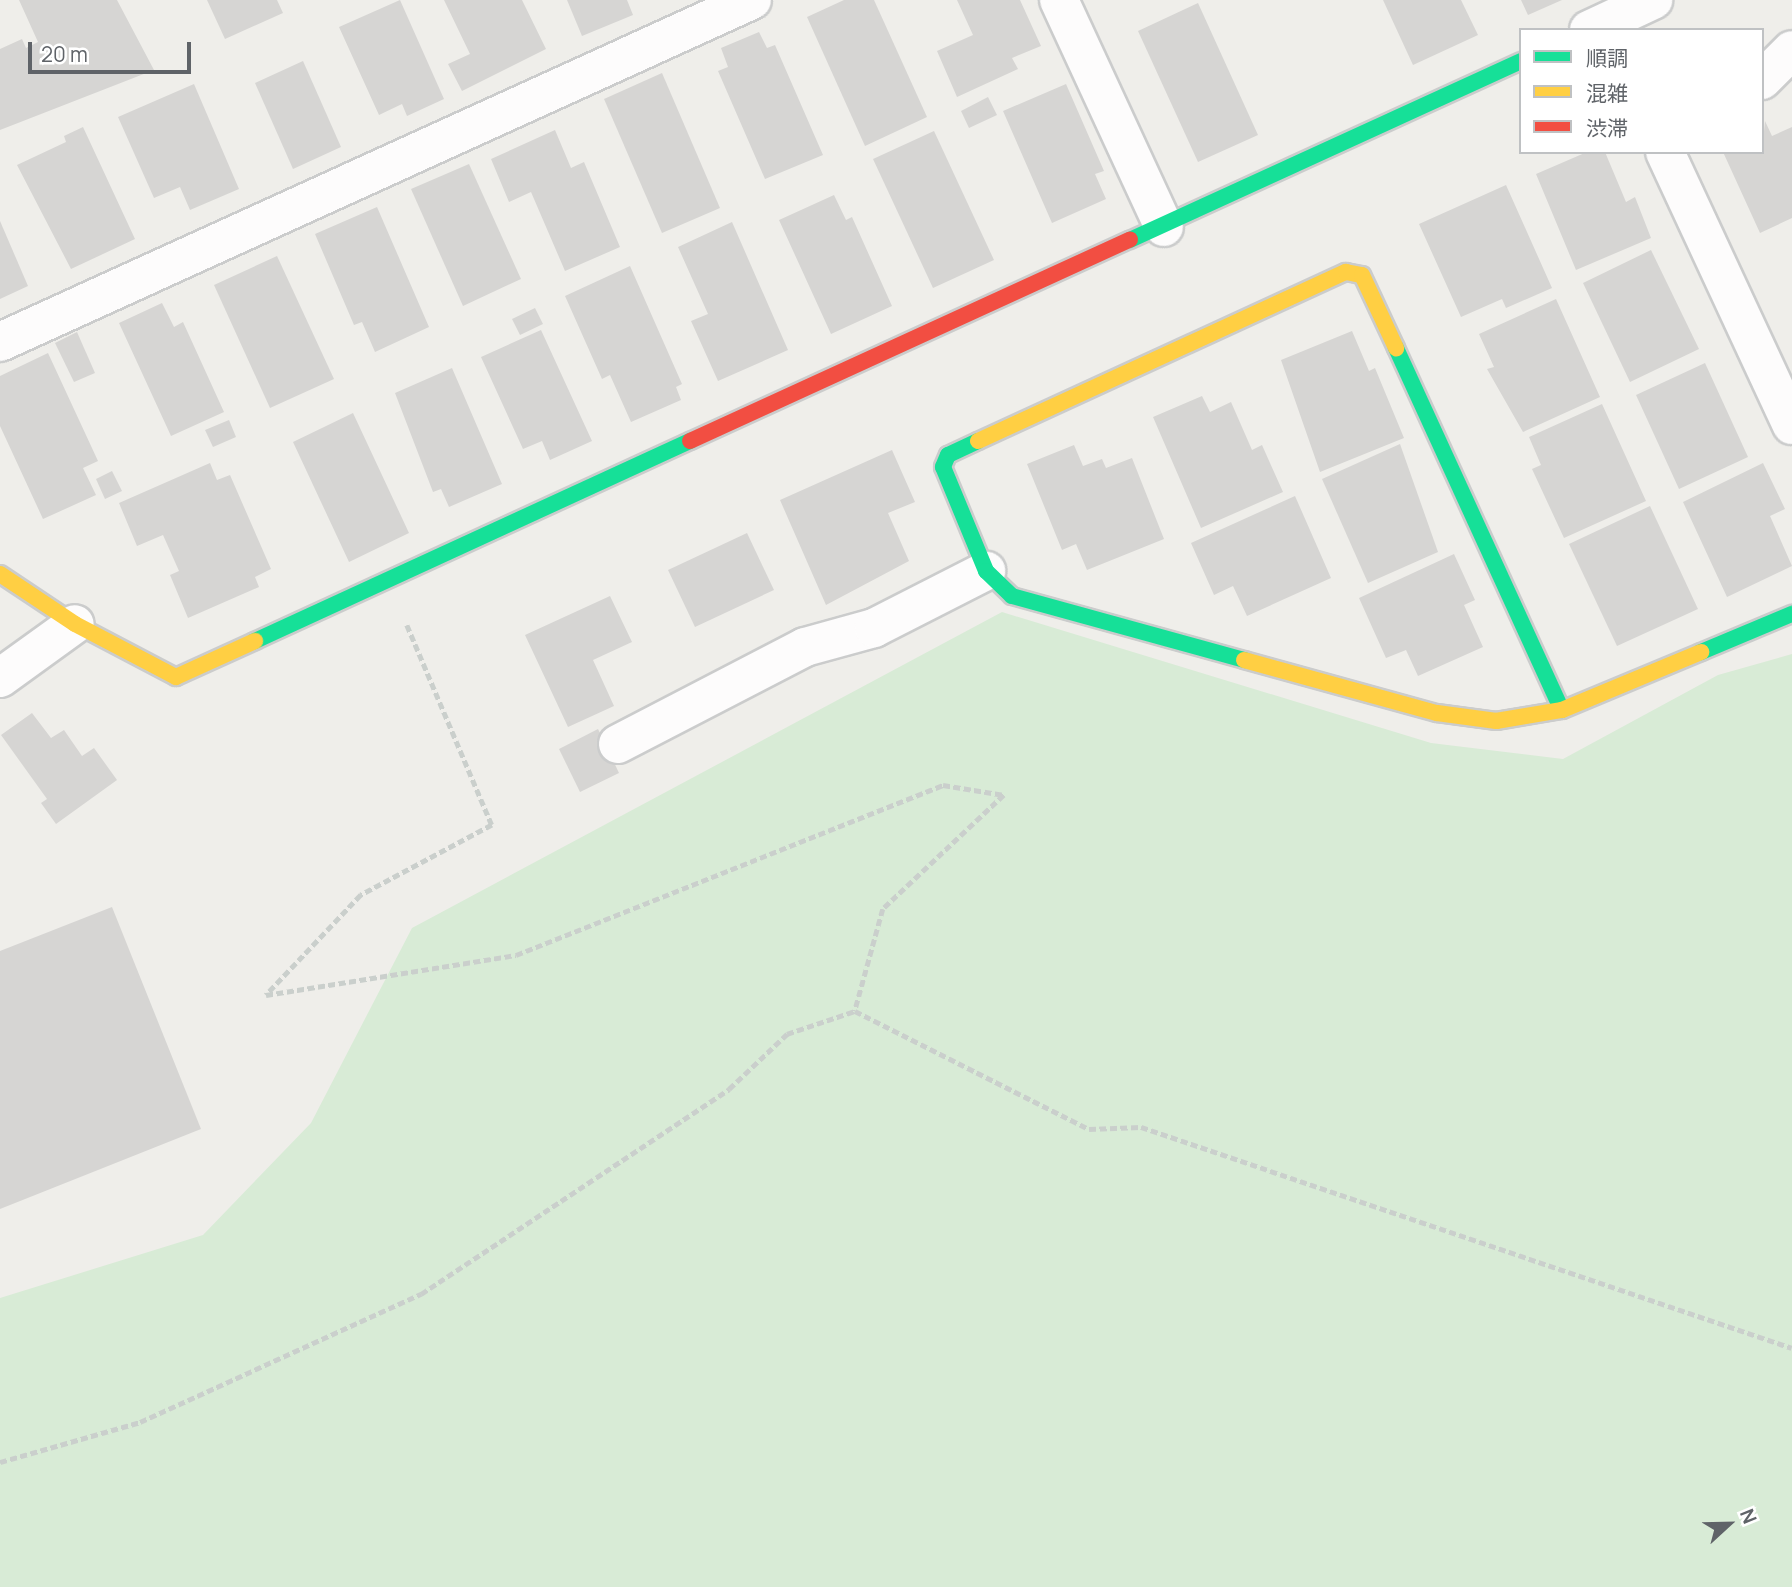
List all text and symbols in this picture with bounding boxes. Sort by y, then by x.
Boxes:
scale bar [32,28,194,72]
legend [1519,28,1764,154]
text: 20 m [41,40,88,68]
text: 順調 [1586,44,1628,72]
text: 混雑 [1586,79,1628,107]
text: 渋滞 [1586,114,1628,142]
north arrow [1694,1489,1764,1559]
text: N [1734,1505,1763,1527]

